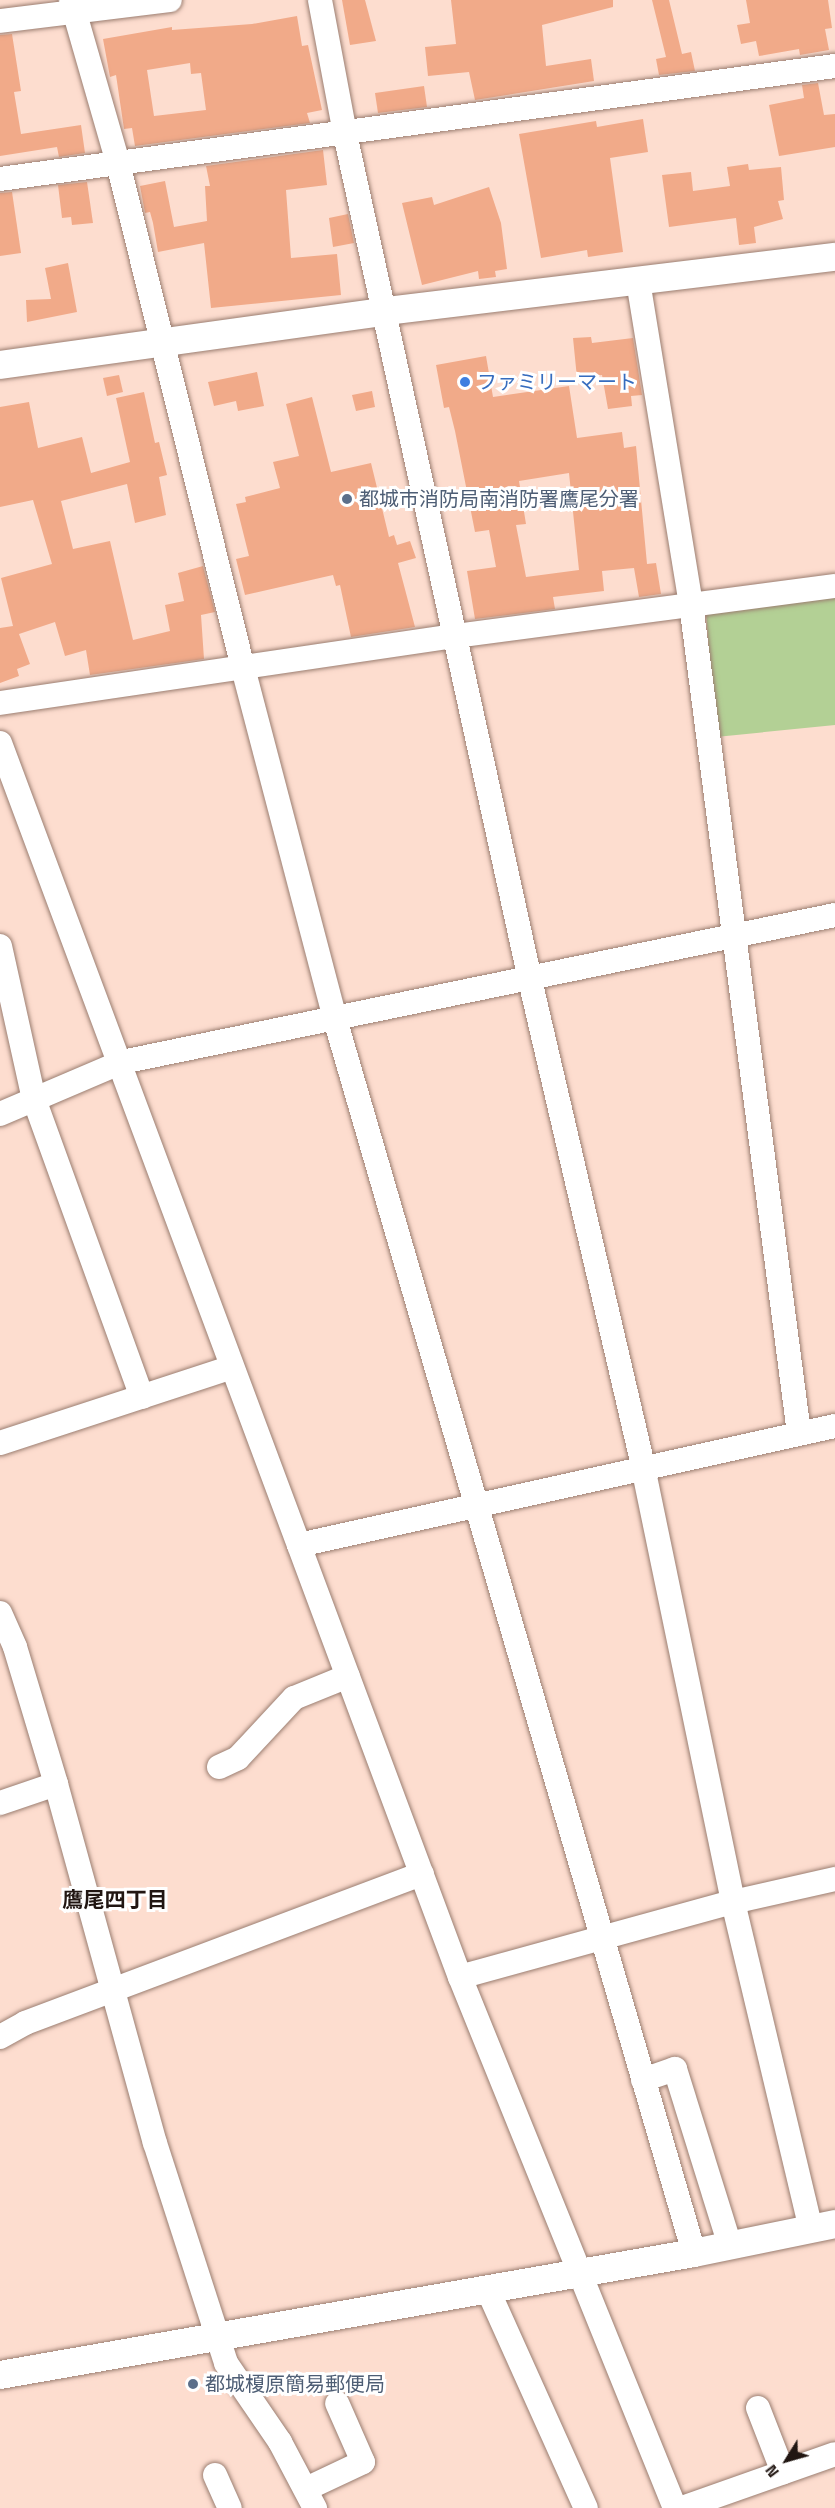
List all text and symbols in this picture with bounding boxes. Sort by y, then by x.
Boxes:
place label: ファミリーマート [477,370,637,394]
marker: ファミリーマート [458,375,472,389]
place label: 都城市消防局南消防署鷹尾分署 [359,487,639,511]
marker: 都城市消防局南消防署鷹尾分署 [340,492,354,506]
district label: 鷹尾四丁目 [63,1887,167,1913]
place label: 都城榎原簡易郵便局 [205,2372,385,2396]
marker: 都城榎原簡易郵便局 [186,2377,200,2391]
north arrow [757,2430,817,2490]
text: N [761,2461,784,2482]

